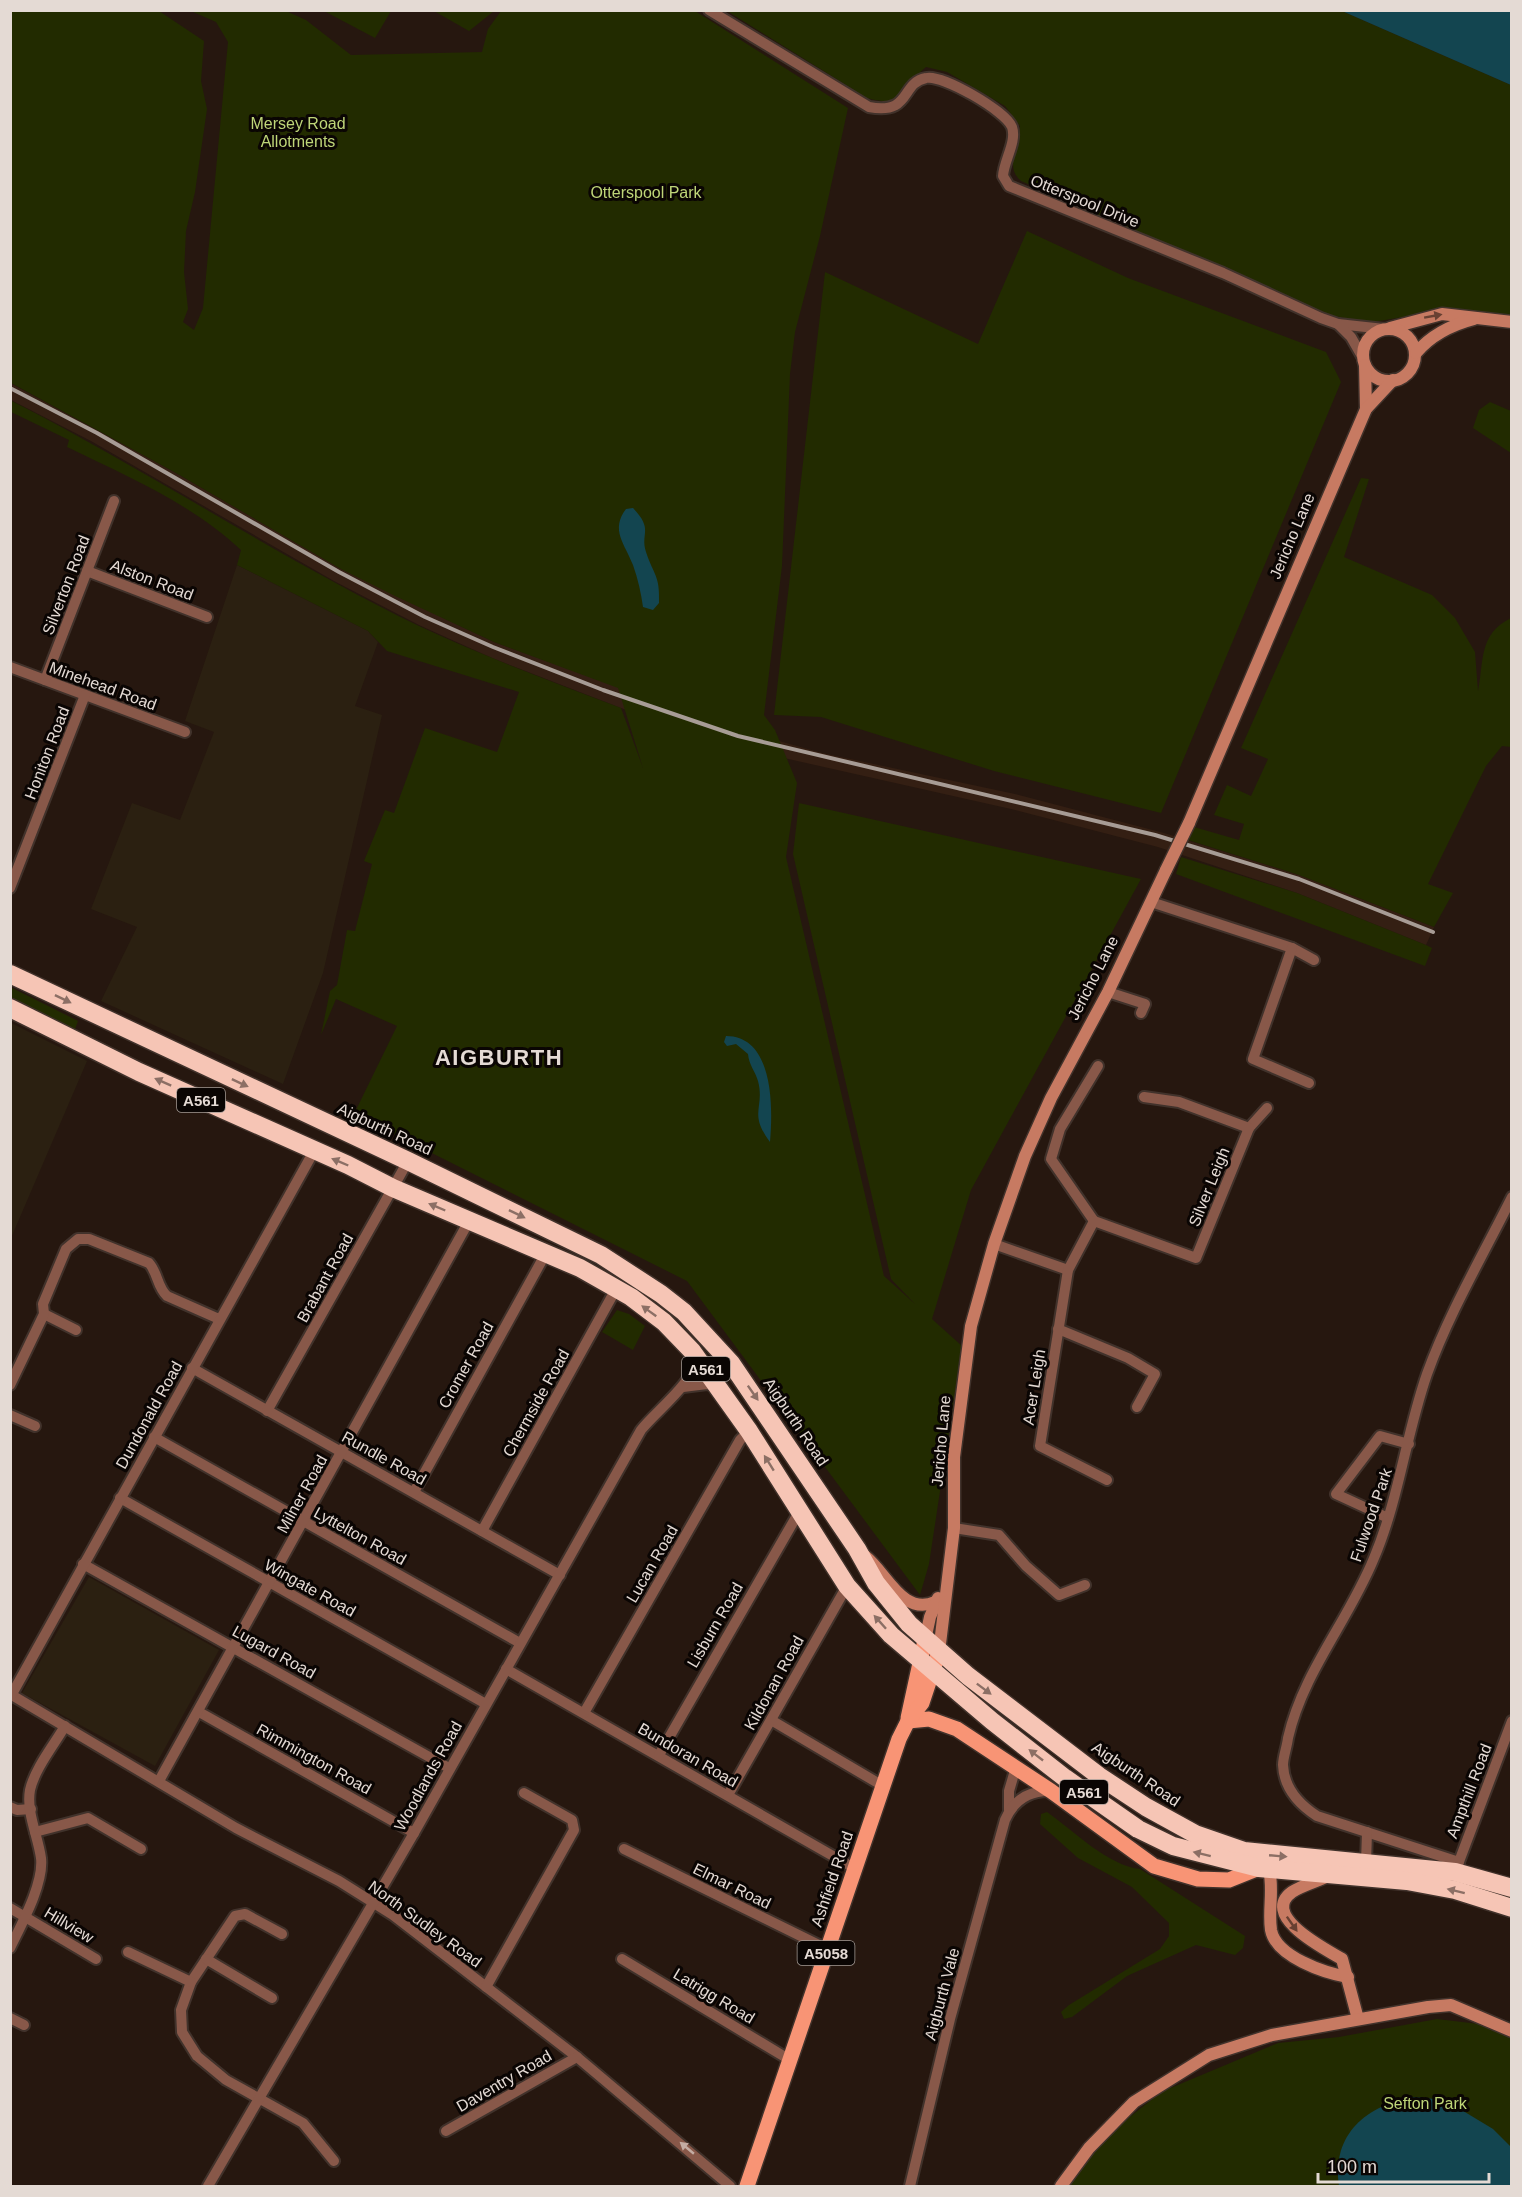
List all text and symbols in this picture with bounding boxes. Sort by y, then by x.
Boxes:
park label: Mersey Road Allotments [250,115,346,150]
street label: Otterspool Drive [1028,171,1142,231]
park label: Otterspool Park [590,184,703,201]
one-way arrow [1423,311,1442,320]
street label: Jericho Lane [1266,490,1318,581]
street label: Silverton Road [39,533,93,637]
street label: Alston Road [108,556,196,604]
street label: Minehead Road [47,659,159,713]
street label: Honiton Road [22,704,72,802]
street label: Jericho Lane [1065,933,1121,1023]
one-way arrow [55,995,72,1004]
district label: AIGBURTH [435,1045,563,1070]
one-way arrow [154,1078,171,1087]
one-way arrow [231,1078,248,1087]
road number: A561 [177,1088,225,1112]
street label: Aigburth Road [335,1100,435,1158]
street label: Silver Leigh [1185,1145,1233,1229]
one-way arrow [331,1157,349,1167]
one-way arrow [427,1202,445,1212]
one-way arrow [509,1210,526,1219]
street label: Brabant Road [294,1231,356,1325]
one-way arrow [641,1305,657,1317]
street label: Cromer Road [435,1319,497,1411]
street label: Chermside Road [499,1346,573,1460]
street label: Acer Leigh [1020,1348,1048,1426]
road number: A561 [682,1357,730,1381]
street label: Dundonald Road [112,1358,186,1472]
street label: Aigburth Road [760,1375,832,1469]
one-way arrow [746,1385,758,1400]
street label: Jericho Lane [929,1395,953,1487]
street label: Rundle Road [339,1428,429,1488]
street label: Milner Road [274,1452,330,1536]
one-way arrow [763,1455,774,1471]
street label: Fulwood Park [1347,1465,1395,1564]
street label: Lyttelton Road [311,1504,409,1568]
street label: Lucan Road [623,1522,681,1606]
street label: Wingate Road [262,1556,358,1620]
street label: Lisburn Road [684,1580,746,1670]
one-way arrow [874,1615,887,1630]
street label: Lugard Road [229,1622,319,1682]
street label: Kildonan Road [741,1633,807,1733]
one-way arrow [977,1682,992,1694]
street label: Woodlands Road [391,1718,465,1834]
street label: Bundoran Road [635,1720,741,1790]
street label: Rimmington Road [254,1721,374,1797]
street label: Aigburth Road [1089,1738,1183,1810]
street label: Ampthill Road [1443,1741,1495,1841]
one-way arrow [1028,1749,1044,1762]
road number: A561 [1060,1780,1108,1804]
street label: Ashfield Road [808,1829,856,1929]
one-way arrow [1193,1848,1211,1858]
one-way arrow [1269,1851,1288,1860]
street label: Elmar Road [690,1860,774,1912]
street label: North Sudley Road [365,1877,485,1971]
one-way arrow [1446,1885,1465,1895]
street label: Hillview [41,1904,97,1946]
one-way arrow [1286,1915,1298,1931]
road number: A5058 [798,1941,854,1965]
street label: Aigburth Vale [922,1946,963,2042]
street label: Latrigg Road [670,1965,758,2027]
street label: Daventry Road [454,2047,554,2115]
park label: Sefton Park [1383,2095,1468,2112]
one-way arrow [679,2141,695,2154]
scale bar [1318,2146,1489,2184]
text: 100 m [1327,2157,1377,2177]

